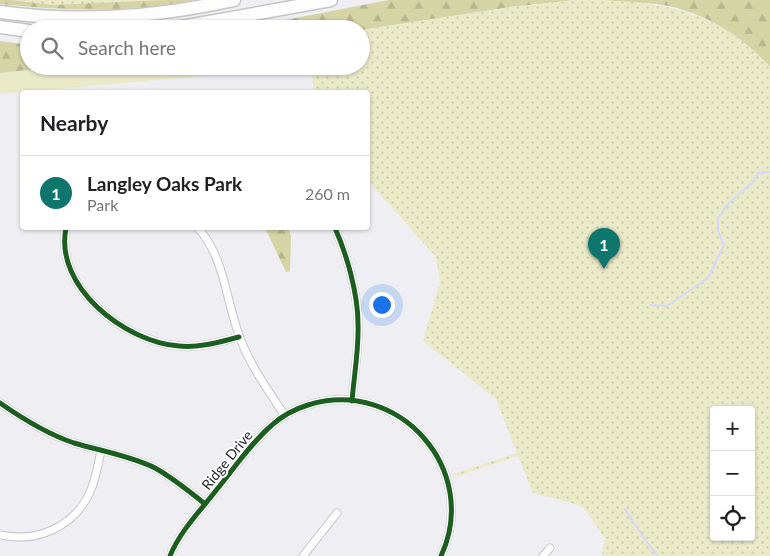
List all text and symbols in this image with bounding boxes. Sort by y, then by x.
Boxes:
search box [20,20,370,75]
icon: search [38,34,66,62]
text: Search here [78,36,176,59]
text: Nearby [40,110,108,135]
text: Langley Oaks Park [87,172,242,195]
text: 1 [51,184,61,203]
text: 260 m [305,184,350,203]
text: Park [87,195,118,214]
pin: 1 [588,228,620,269]
your location [369,292,395,318]
map controls [710,406,755,541]
button: + [710,406,755,451]
street label: Ridge Drive [198,427,256,493]
button: − [710,451,755,496]
button: locate [710,496,755,541]

